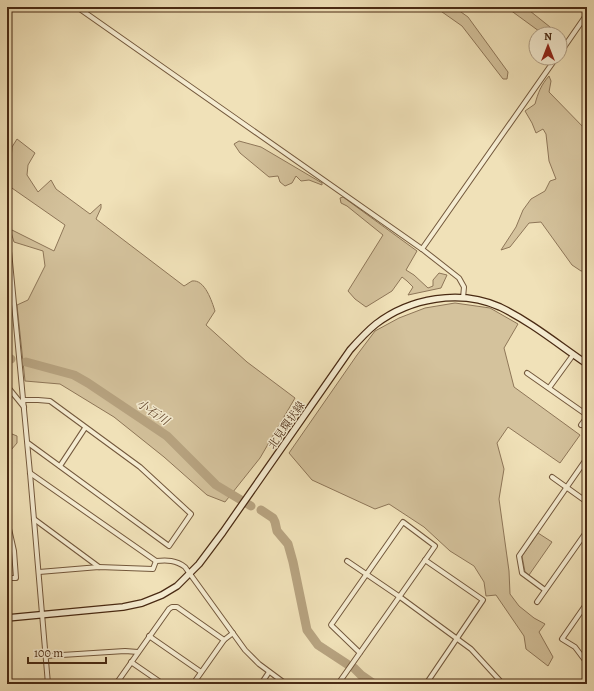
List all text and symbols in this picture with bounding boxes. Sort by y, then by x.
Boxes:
north arrow [528,26,568,66]
text: N [544,29,552,44]
water label: 小石川 [134,395,174,430]
street label: 北見環状線 [264,398,308,452]
scale bar [28,639,106,665]
text: 100 m [34,645,63,661]

